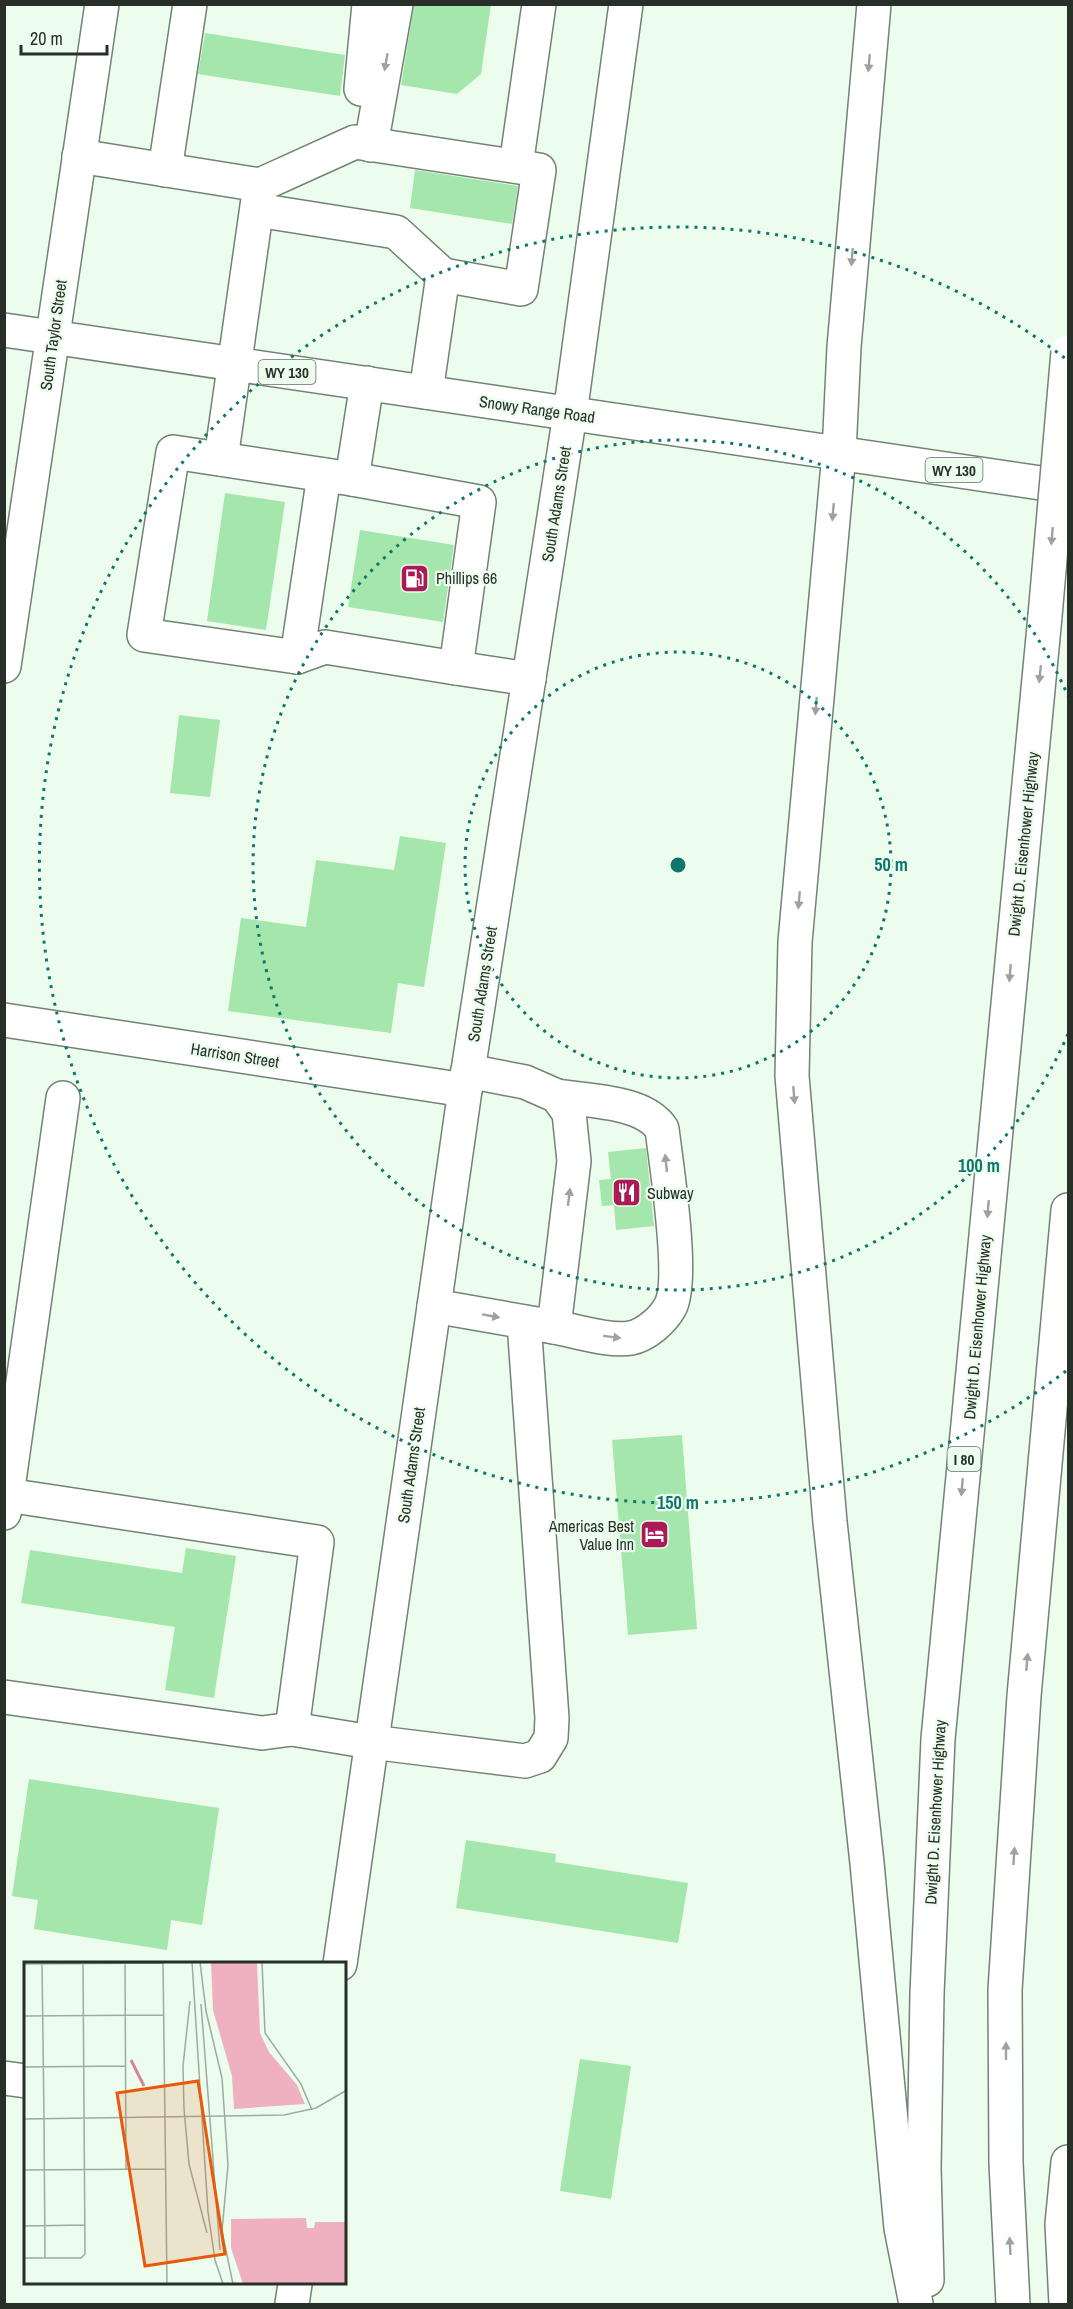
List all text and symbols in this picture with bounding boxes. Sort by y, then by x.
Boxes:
scale bar [21,18,106,56]
text: 20 m [30,26,63,51]
one-way arrow [381,53,390,72]
one-way arrow [864,53,874,72]
one-way arrow [847,248,857,267]
street label: South Taylor Street [34,278,72,392]
road number: WY 130 [258,360,316,384]
street label: Snowy Range Road [478,390,596,428]
street label: South Adams Street [536,444,576,563]
road number: WY 130 [926,458,982,482]
one-way arrow [828,502,838,521]
one-way arrow [1047,527,1057,546]
fuel station icon: Phillips 66 [399,562,431,594]
place label: Phillips 66 [436,567,497,589]
one-way arrow [1035,665,1045,684]
one-way arrow [811,696,821,715]
street label: Dwight D. Eisenhower Highway [1002,750,1044,937]
text: 50 m [874,852,908,877]
centre of rings [668,855,688,875]
one-way arrow [794,891,803,910]
street label: South Adams Street [462,924,502,1043]
one-way arrow [1005,963,1015,982]
street label: Harrison Street [189,1037,281,1073]
one-way arrow [789,1085,799,1104]
text: 100 m [958,1153,1000,1178]
one-way arrow [661,1154,671,1173]
restaurant icon: Subway [610,1177,642,1209]
place label: Subway [647,1182,694,1204]
one-way arrow [565,1187,574,1206]
one-way arrow [983,1199,993,1218]
street label: Dwight D. Eisenhower Highway [958,1233,996,1420]
one-way arrow [482,1312,501,1321]
one-way arrow [602,1332,621,1342]
street label: South Adams Street [392,1405,430,1524]
road number: I 80 [948,1447,980,1471]
one-way arrow [957,1477,967,1496]
text: 150 m [657,1490,699,1515]
place label: Americas Best Value Inn [548,1515,634,1555]
hotel icon: Americas Best Value Inn [639,1519,671,1551]
one-way arrow [1022,1652,1032,1671]
street label: Dwight D. Eisenhower Highway [919,1719,951,1905]
one-way arrow [1009,1847,1018,1866]
inset map [24,1962,346,2285]
one-way arrow [1001,2042,1011,2061]
one-way arrow [1006,2237,1015,2256]

